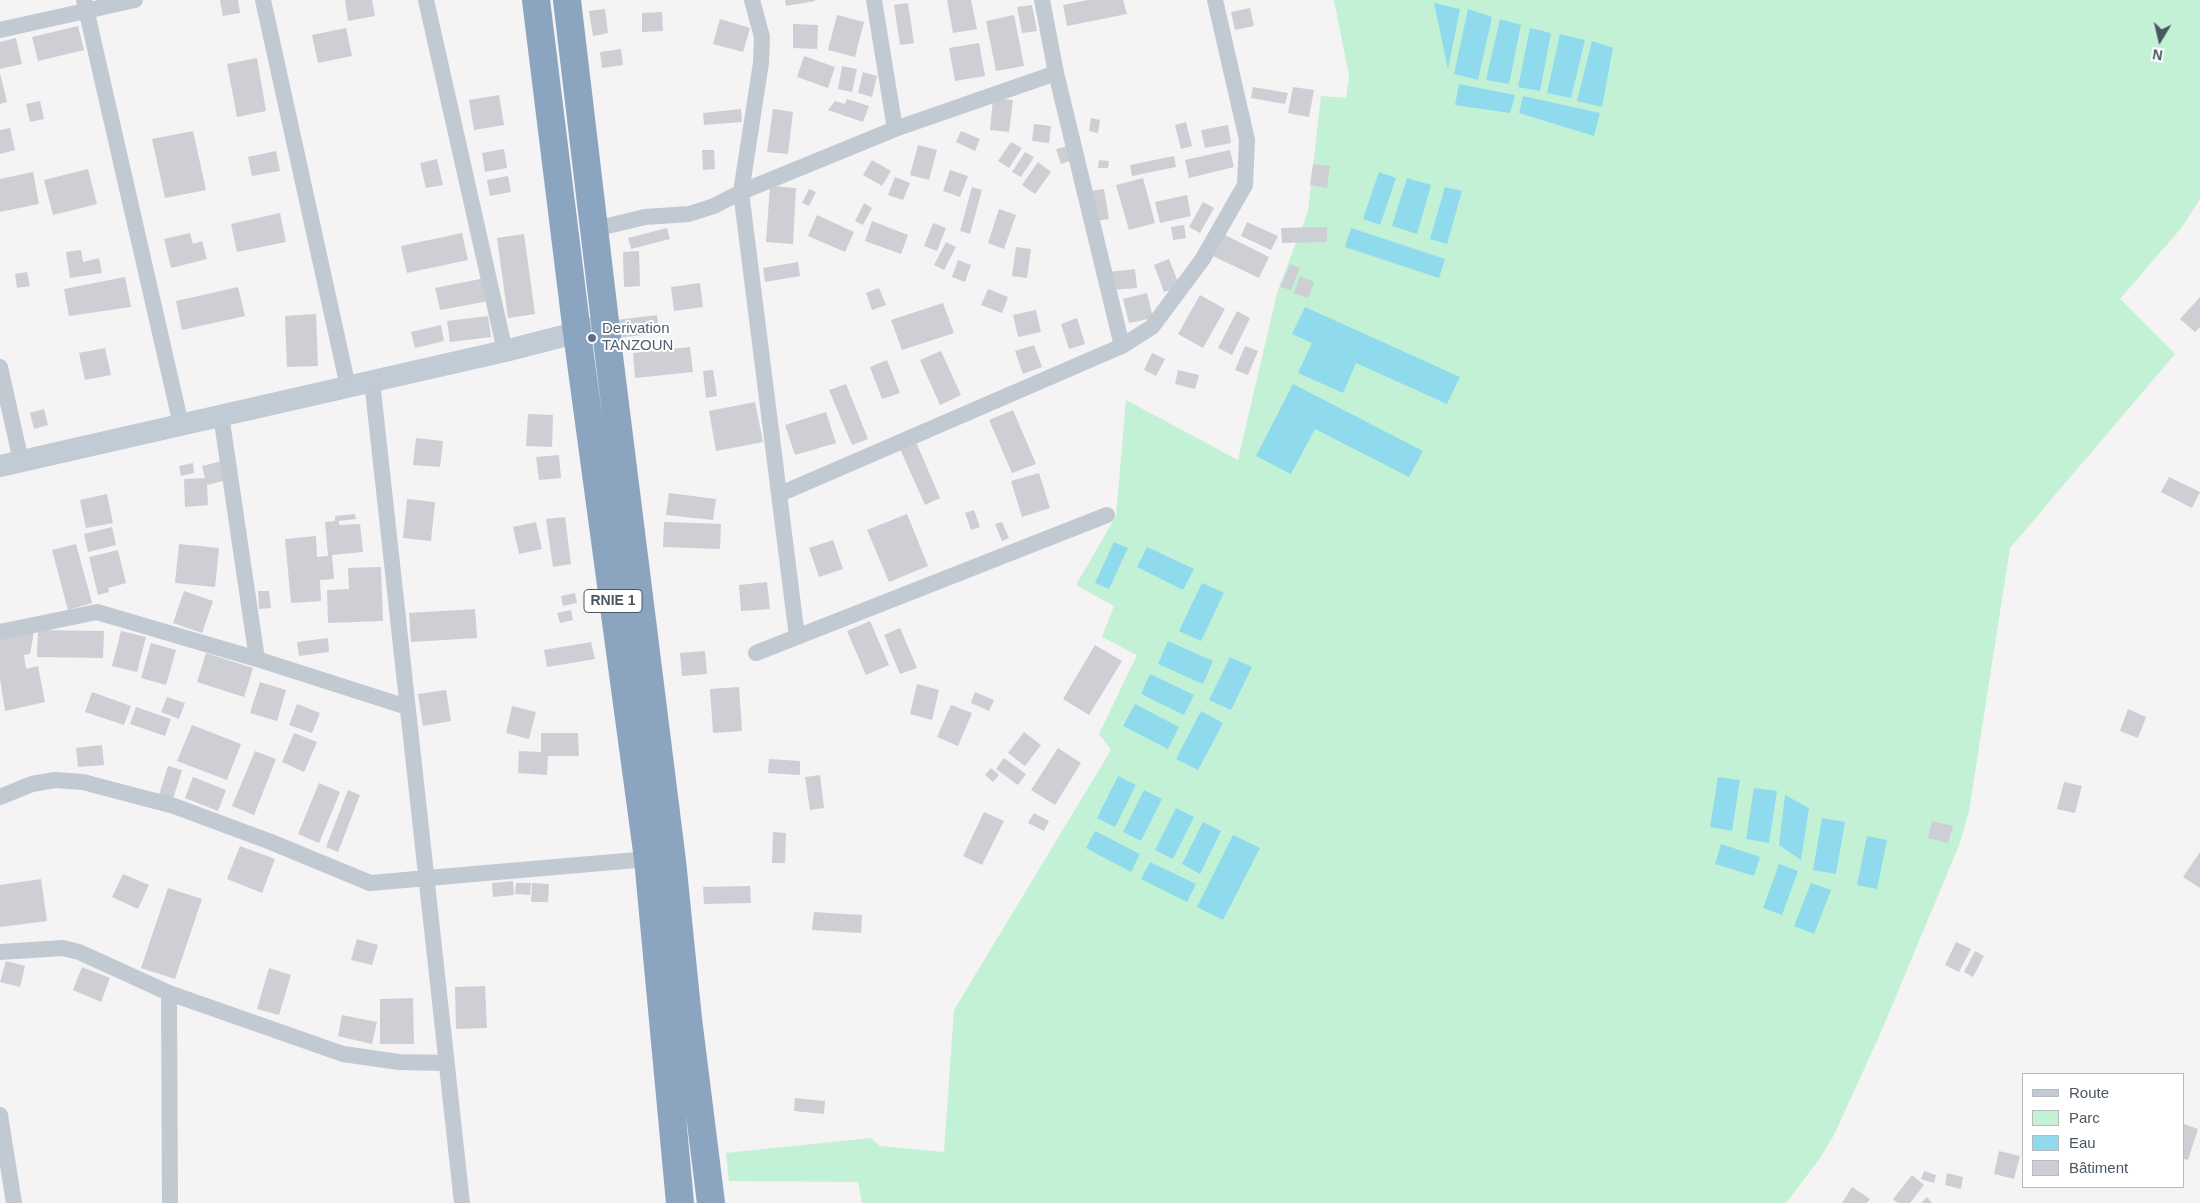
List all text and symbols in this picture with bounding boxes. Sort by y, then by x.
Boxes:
north arrow [2135,15,2185,65]
text: N [2151,46,2164,64]
place label: Derivation TANZOUN [602,320,673,355]
marker: Derivation TANZOUN [586,332,598,344]
road number: RNIE 1 [584,590,642,612]
legend [2022,1073,2185,1188]
text: Route [2069,1084,2109,1101]
text: Parc [2069,1109,2100,1126]
text: Eau [2069,1134,2096,1151]
text: Bâtiment [2069,1159,2128,1176]

